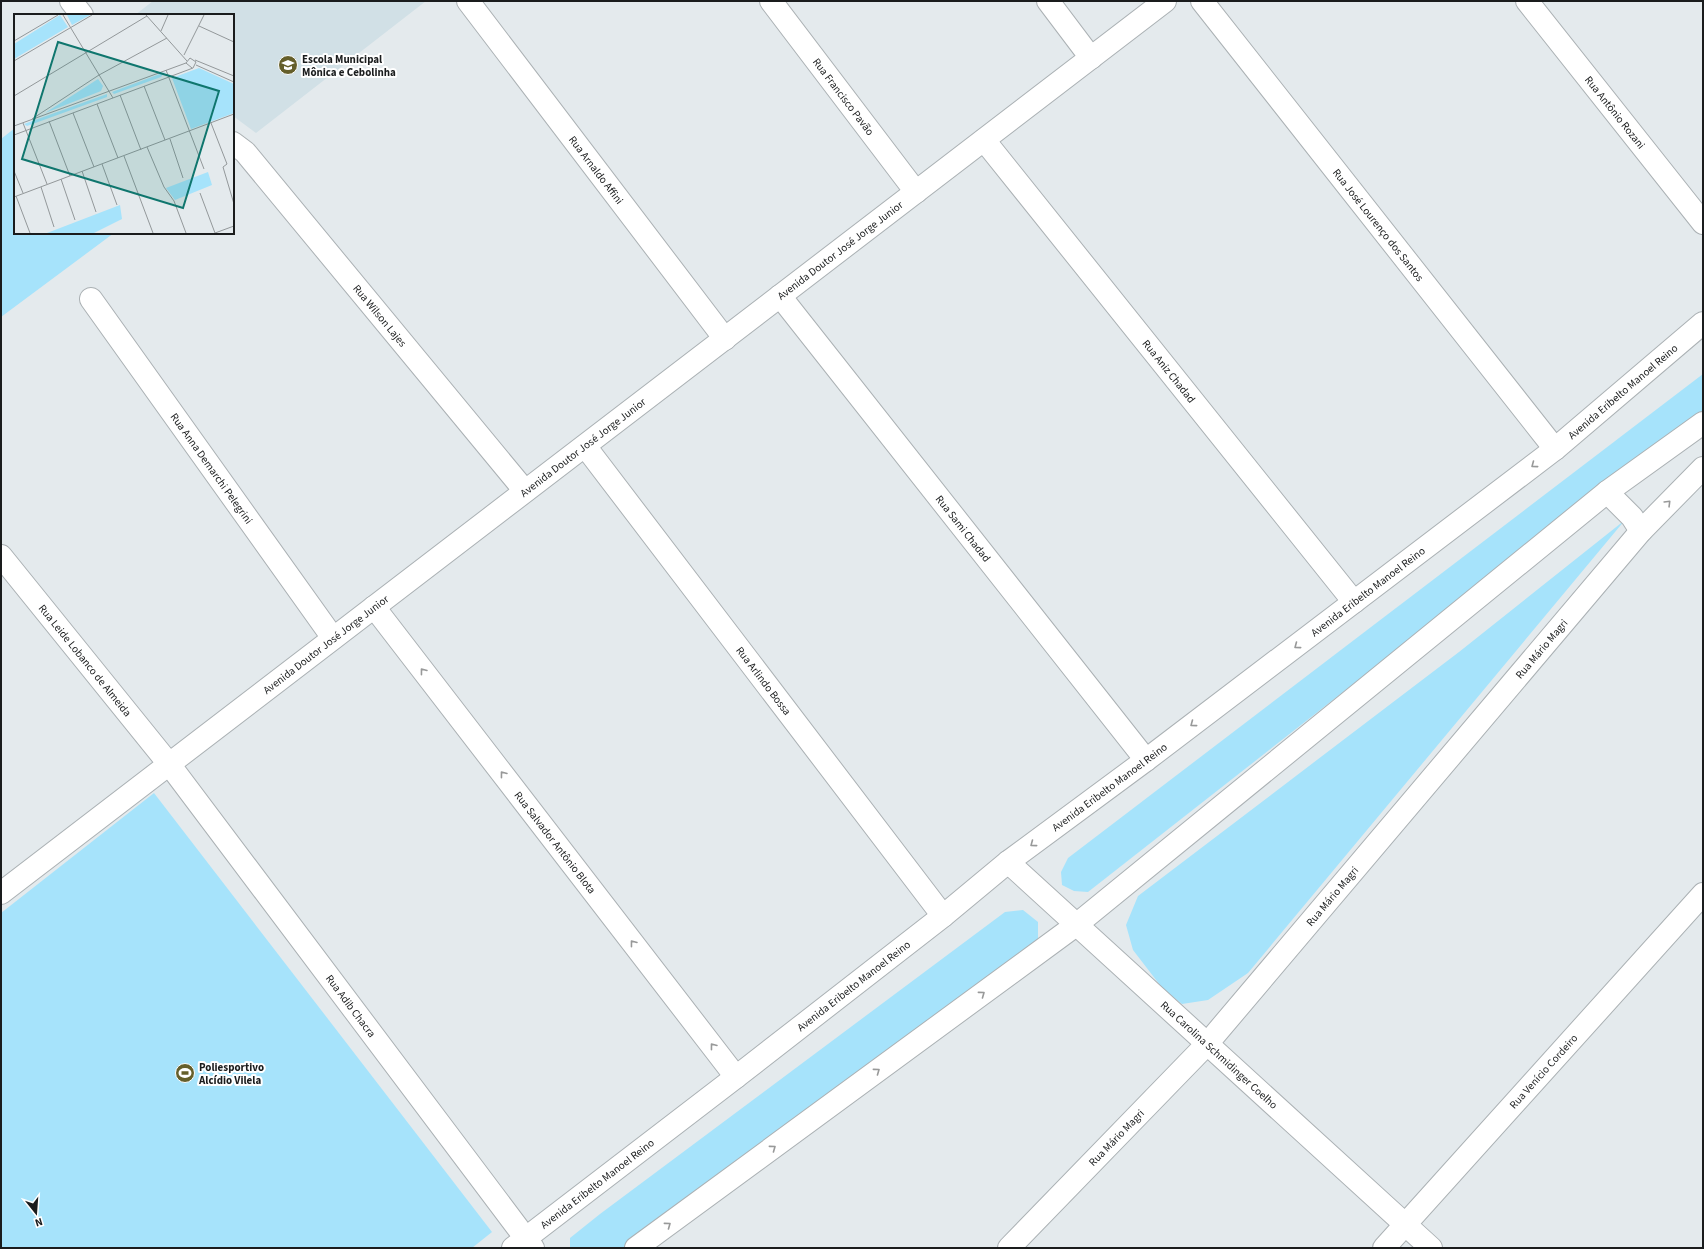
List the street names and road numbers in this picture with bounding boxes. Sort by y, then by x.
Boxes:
street label: Rua Francisco Pavão [809,55,877,139]
street label: Rua Antônio Rozani [1581,73,1648,152]
street label: Rua Arnaldo Affini [565,133,627,207]
street label: Rua José Lourenço dos Santos [1329,166,1427,285]
street label: Avenida Doutor José Jorge Junior [774,197,906,303]
street label: Rua Wilson Lajes [349,281,410,350]
street label: Rua Aniz Chadad [1139,337,1199,406]
street label: Avenida Eribelto Manoel Reino [1565,341,1681,443]
street label: Avenida Doutor José Jorge Junior [517,394,649,501]
street label: Rua Anna Demarchi Pelegrini [167,410,256,527]
street label: Rua Sami Chadad [932,492,994,565]
street label: Avenida Eribelto Manoel Reino [1308,543,1428,640]
street label: Avenida Doutor José Jorge Junior [260,591,392,698]
street label: Rua Leide Lobanco de Almeida [35,601,135,720]
street label: Rua Mário Magri [1512,616,1571,682]
street label: Rua Arlindo Bossa [732,643,794,718]
street label: Avenida Eribelto Manoel Reino [1049,740,1170,835]
street label: Rua Salvador Antônio Blota [511,788,599,897]
street label: Rua Mário Magri [1303,863,1362,929]
street label: Avenida Eribelto Manoel Reino [794,937,914,1035]
street label: Rua Adib Chacra [322,972,379,1041]
street label: Rua Carolina Schmidinger Coelho [1157,998,1281,1113]
street label: Rua Venício Cordeiro [1506,1031,1581,1112]
street label: Rua Mário Magri [1085,1106,1148,1170]
street label: Avenida Eribelto Manoel Reino [537,1135,658,1232]

